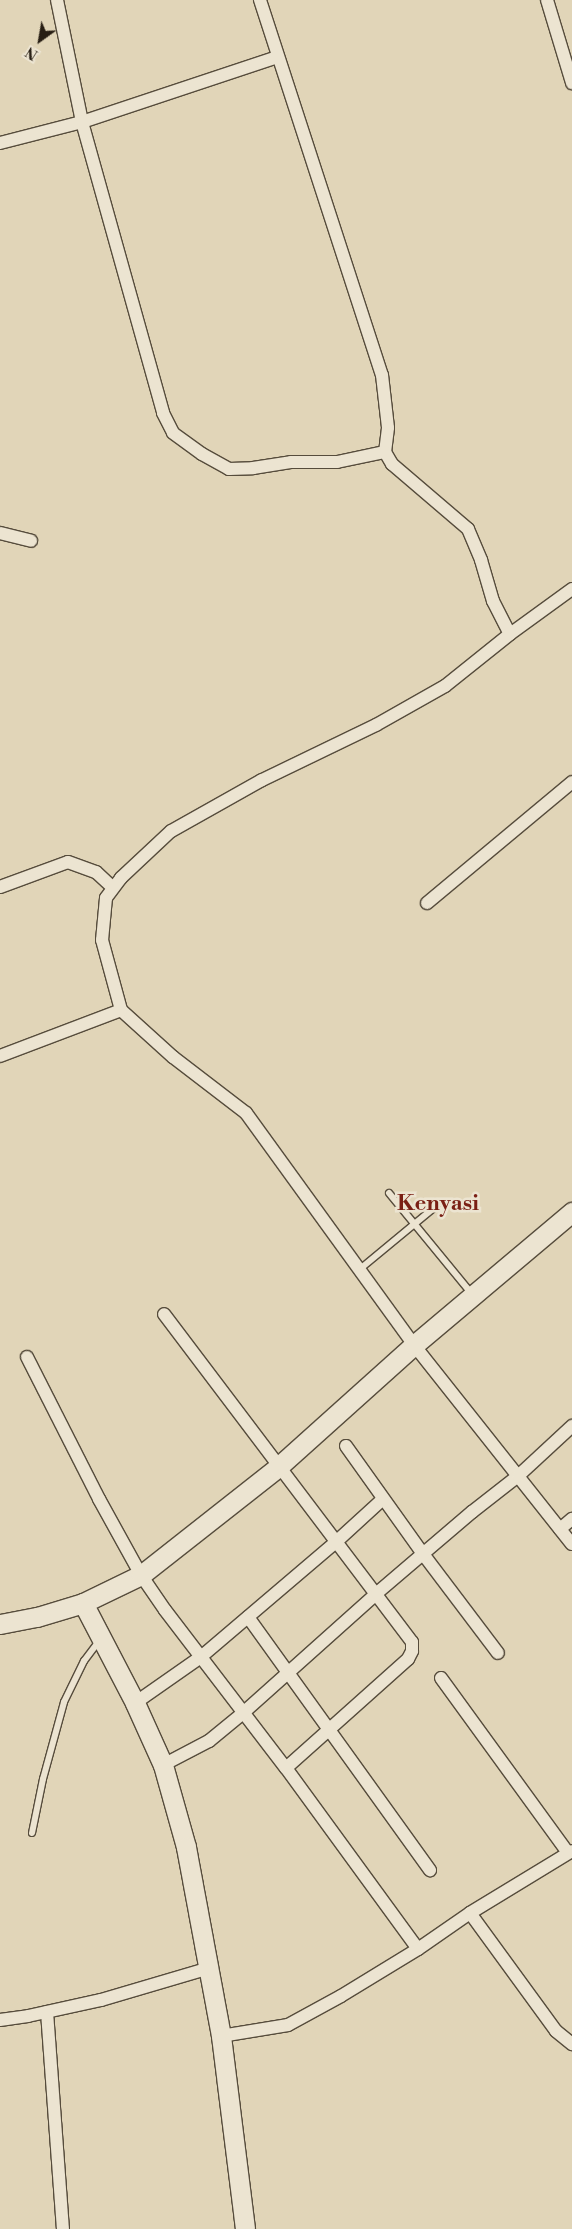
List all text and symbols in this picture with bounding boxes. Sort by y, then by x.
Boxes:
north arrow [15,15,65,65]
text: N [23,42,42,63]
district label: Kenyasi [397,1191,479,1217]

